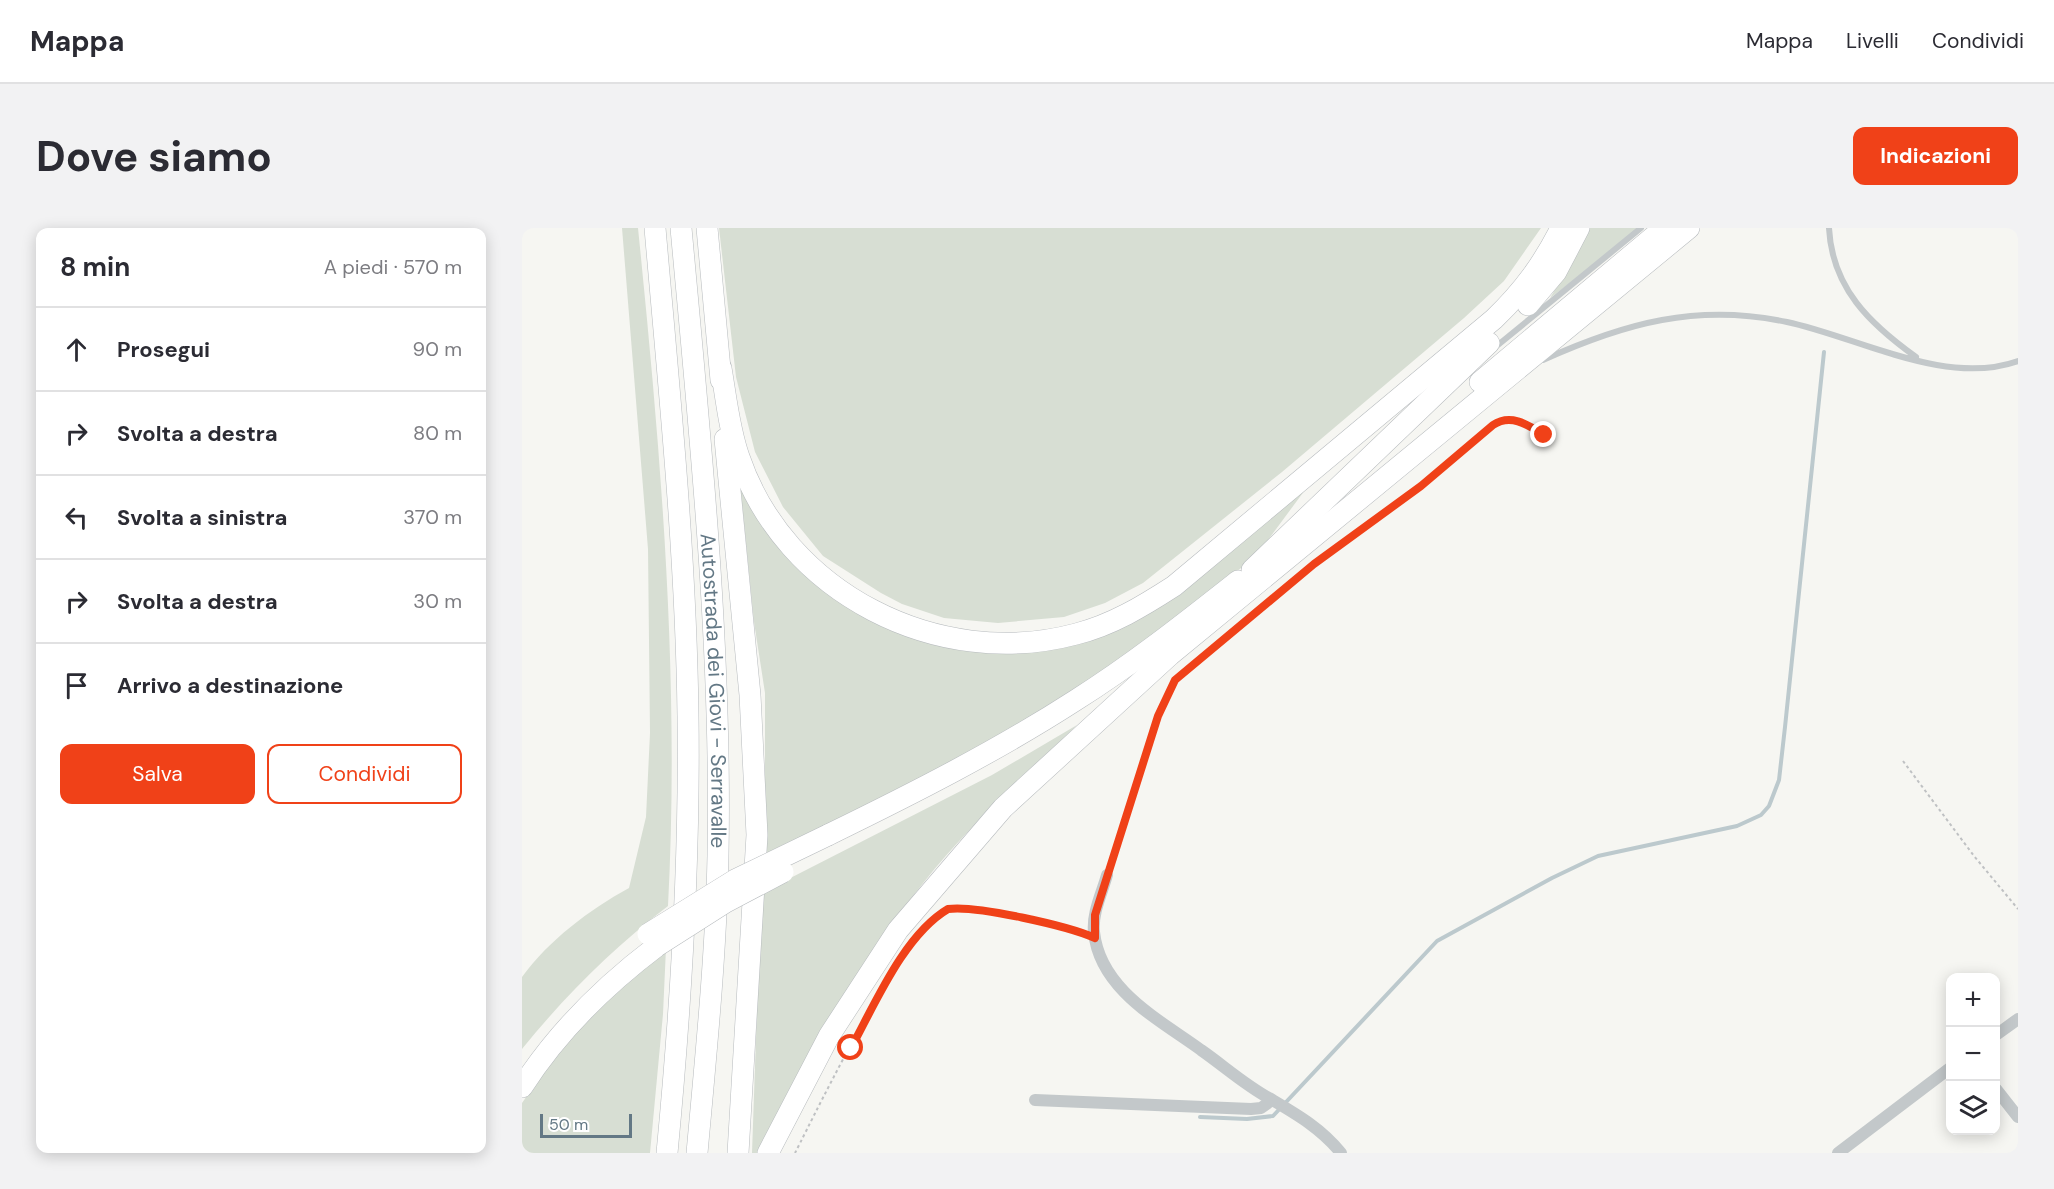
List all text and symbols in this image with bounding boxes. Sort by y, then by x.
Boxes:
text: Mappa [30,23,124,60]
text: Mappa [1746,27,1813,55]
text: Livelli [1846,27,1899,55]
text: Condividi [1932,27,2024,55]
button: Indicazioni [1853,127,2018,185]
text: Dove siamo [36,129,272,184]
text: 8 min [60,250,130,284]
text: A piedi · 570 m [324,254,462,280]
icon: ahead [60,333,93,366]
text: Prosegui [117,335,210,364]
text: 90 m [413,336,462,362]
icon: right [60,417,93,450]
text: Svolta a destra [117,419,278,448]
text: 80 m [413,420,462,446]
route end [1530,421,1556,447]
icon: left [60,501,93,534]
text: Svolta a sinistra [117,503,287,532]
text: 370 m [403,504,462,530]
street label: Autostrada dei Giovi - Serravalle [694,532,732,848]
icon: right [60,585,93,618]
text: Svolta a destra [117,587,278,616]
text: 30 m [413,588,462,614]
icon: arrive [60,669,93,702]
text: Arrivo a destinazione [117,671,343,700]
button: Salva [60,744,255,804]
button: Condividi [267,744,462,804]
map controls [1946,973,2000,1135]
button: + [1946,973,2000,1027]
button: − [1946,1027,2000,1081]
route start [837,1034,863,1060]
button: layers [1946,1081,2000,1135]
scale bar [540,1111,632,1138]
text: 50 m [549,1114,588,1135]

